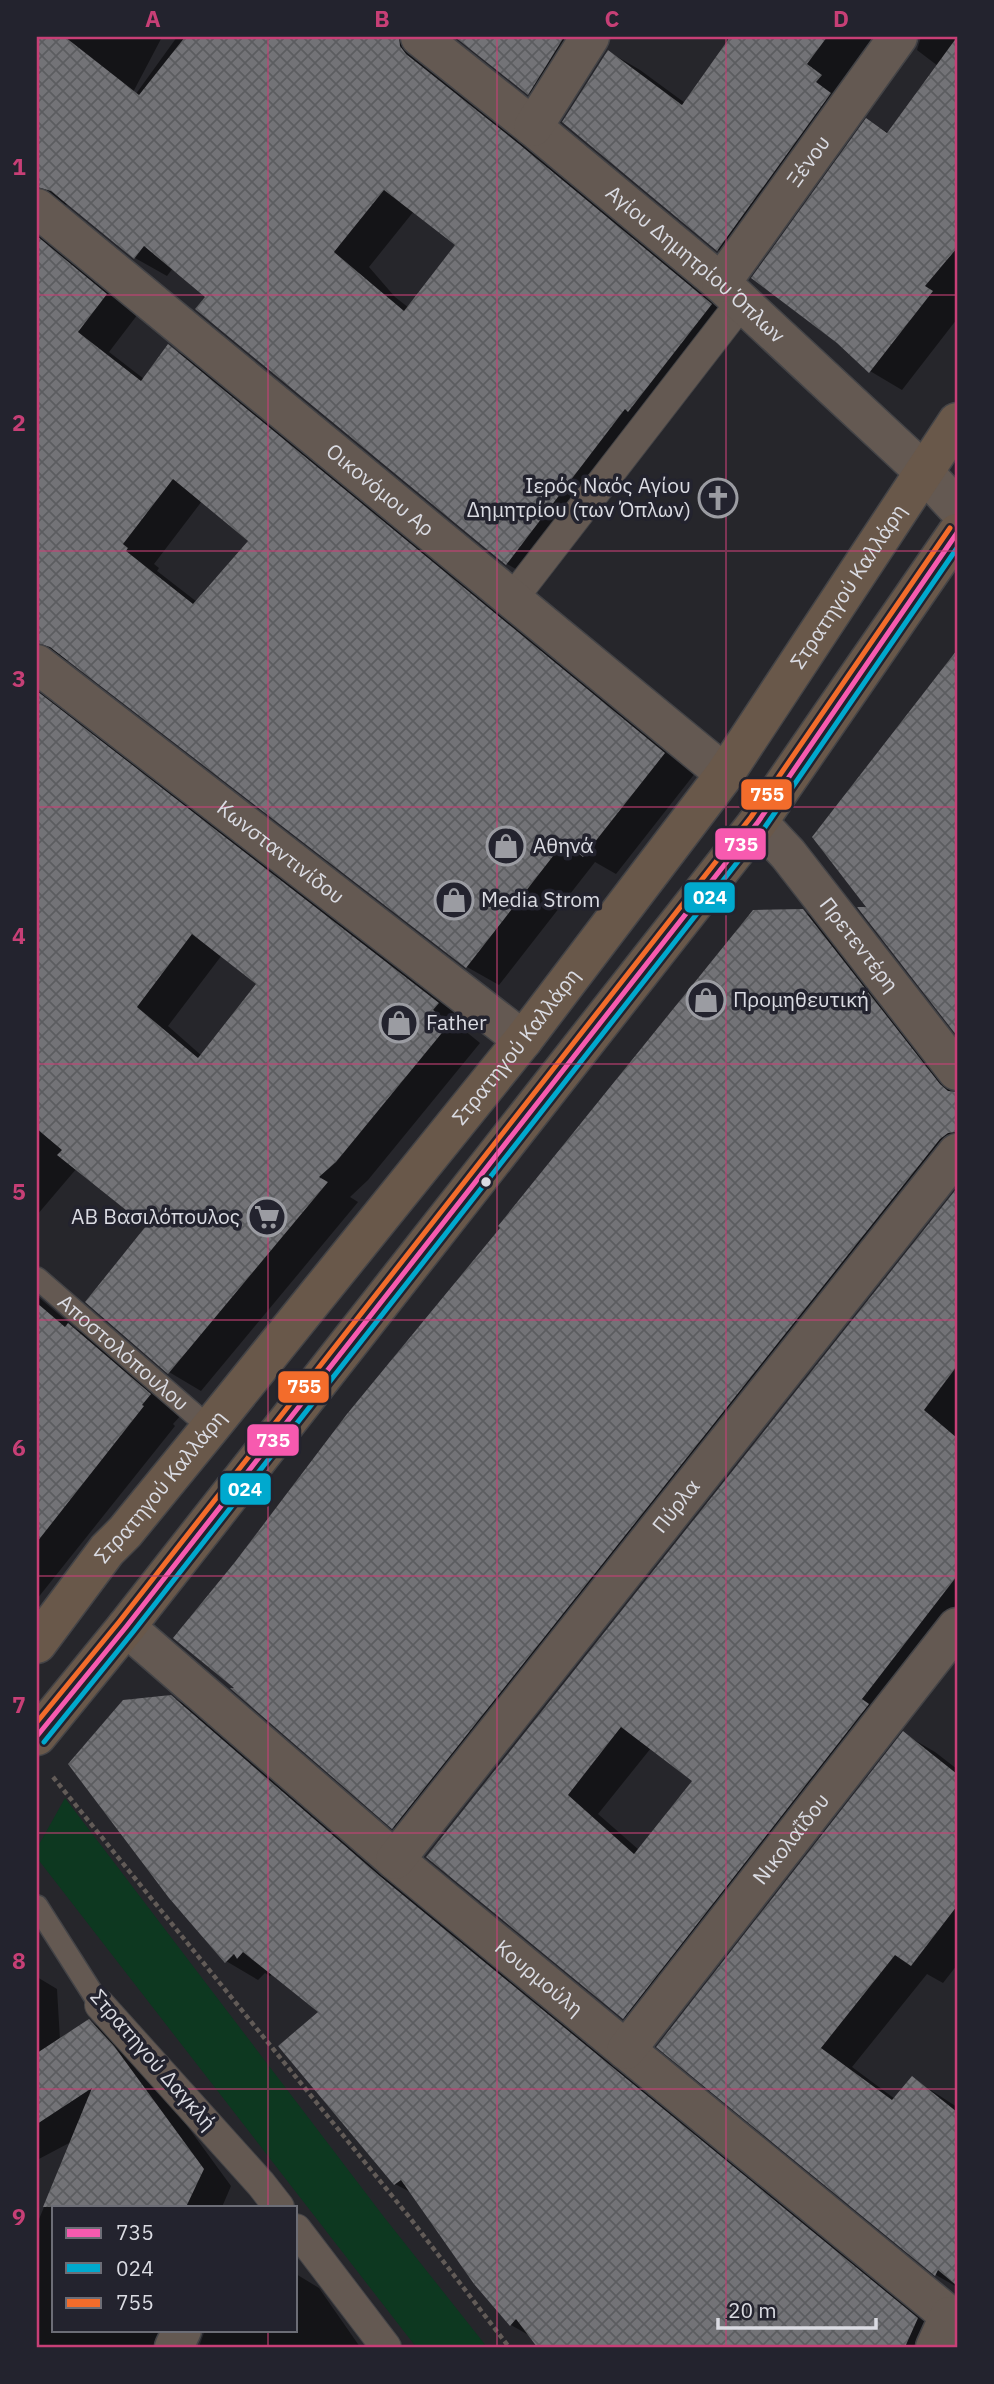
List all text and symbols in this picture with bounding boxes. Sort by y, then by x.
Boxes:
text: A [145,3,161,33]
text: B [374,3,390,33]
text: C [605,3,620,33]
text: D [833,3,849,33]
street label: Ξένου [780,129,836,192]
text: 1 [12,151,26,181]
street label: Αγίου Δημητρίου Όπλων [600,178,792,349]
text: 2 [12,407,26,437]
street label: Οικονόμου Αρ [321,437,440,542]
place label: Ιερός Ναός Αγίου Δημητρίου (των Όπλων) [466,471,691,523]
church icon: Ιερός Ναός Αγίου Δημητρίου (των Όπλων) [697,477,739,519]
street label: Στρατηγού Καλλάρη [783,498,912,674]
text: 3 [12,663,26,693]
line badge: 755 [740,778,793,811]
text: 755 [750,782,784,806]
street label: Κωνσταντινίδου [212,793,351,910]
shop icon: Αθηνά [485,825,527,867]
line badge: 735 [714,827,767,861]
place label: Αθηνά [533,831,594,859]
text: 735 [724,832,758,856]
shop icon: Media Strom [433,879,475,921]
line badge: 024 [683,881,736,914]
place label: Media Strom [481,885,600,913]
text: 024 [693,885,727,909]
street label: Πρετεντέρη [814,891,905,998]
text: 4 [12,920,26,950]
street label: Στρατηγού Καλλάρη [445,962,586,1130]
shop icon: Προμηθευτική [685,979,727,1021]
place label: Προμηθευτική [733,985,869,1013]
shop icon: Father [378,1002,420,1044]
place label: Father [426,1008,487,1036]
unlabelled marker [479,1175,493,1189]
text: 5 [12,1176,26,1206]
supermarket icon: AB Βασιλόπουλος [246,1196,288,1238]
place label: AB Βασιλόπουλος [71,1202,240,1230]
street label: Αποστολόπουλου [52,1287,195,1417]
line badge: 755 [277,1370,330,1404]
text: 755 [287,1374,321,1398]
street label: Στρατηγού Καλλάρη [87,1404,232,1568]
line badge: 735 [246,1423,300,1457]
text: 735 [256,1428,290,1452]
text: 6 [12,1432,26,1462]
line badge: 024 [219,1472,272,1506]
street label: Πύρλα [645,1473,706,1538]
text: 024 [228,1477,262,1501]
text: 7 [12,1689,26,1719]
street label: Νικολαΐδου [746,1787,835,1890]
street label: Κουρμούλη [489,1933,589,2022]
text: 8 [12,1945,26,1975]
street label: Στρατηγού Δαγκλή [85,1983,223,2136]
text: 9 [12,2201,26,2231]
legend [52,2206,298,2332]
text: 735 [116,2218,154,2246]
text: 024 [116,2254,154,2282]
scale bar [718,2286,875,2330]
text: 755 [116,2288,154,2316]
text: 20 m [728,2296,777,2324]

